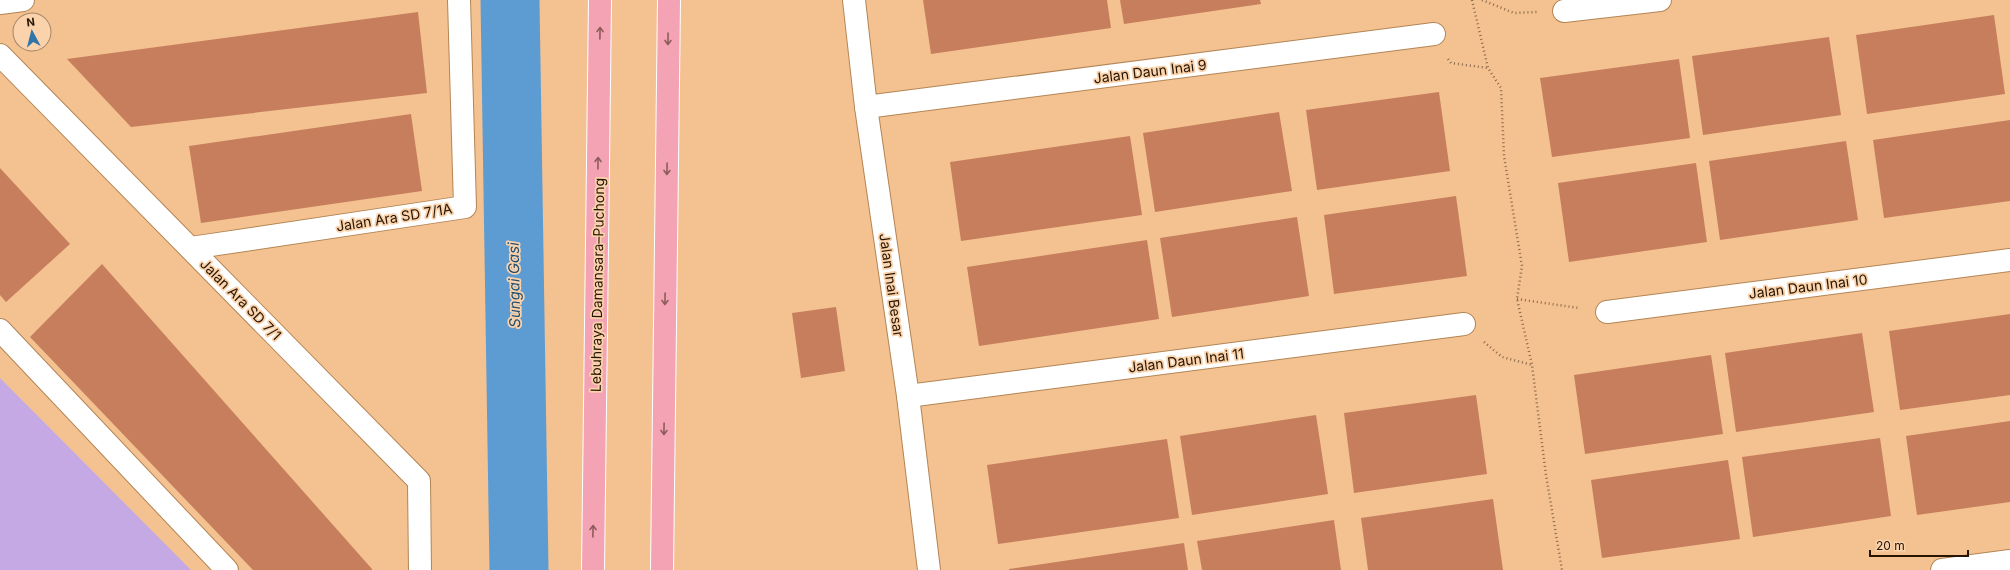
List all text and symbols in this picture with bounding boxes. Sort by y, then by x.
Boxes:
north arrow [12,12,52,52]
text: N [26,15,36,30]
one-way arrow [596,27,604,40]
one-way arrow [664,32,672,45]
street label: Jalan Daun Inai 9 [1093,56,1207,86]
one-way arrow [594,157,602,170]
one-way arrow [663,162,671,175]
street label: Lebuhraya Damansara–Puchong [587,178,607,392]
street label: Jalan Ara SD 7/1A [335,199,454,235]
street label: Jalan Inai Besar [876,232,908,338]
water label: Sungai Gasi [504,242,524,328]
street label: Jalan Ara SD 7/1 [197,255,285,343]
street label: Jalan Daun Inai 10 [1748,270,1868,302]
one-way arrow [661,292,669,305]
street label: Jalan Daun Inai 11 [1127,344,1245,376]
one-way arrow [660,422,667,435]
one-way arrow [589,525,597,538]
scale bar [1870,532,1968,558]
text: 20 m [1876,538,1905,553]

